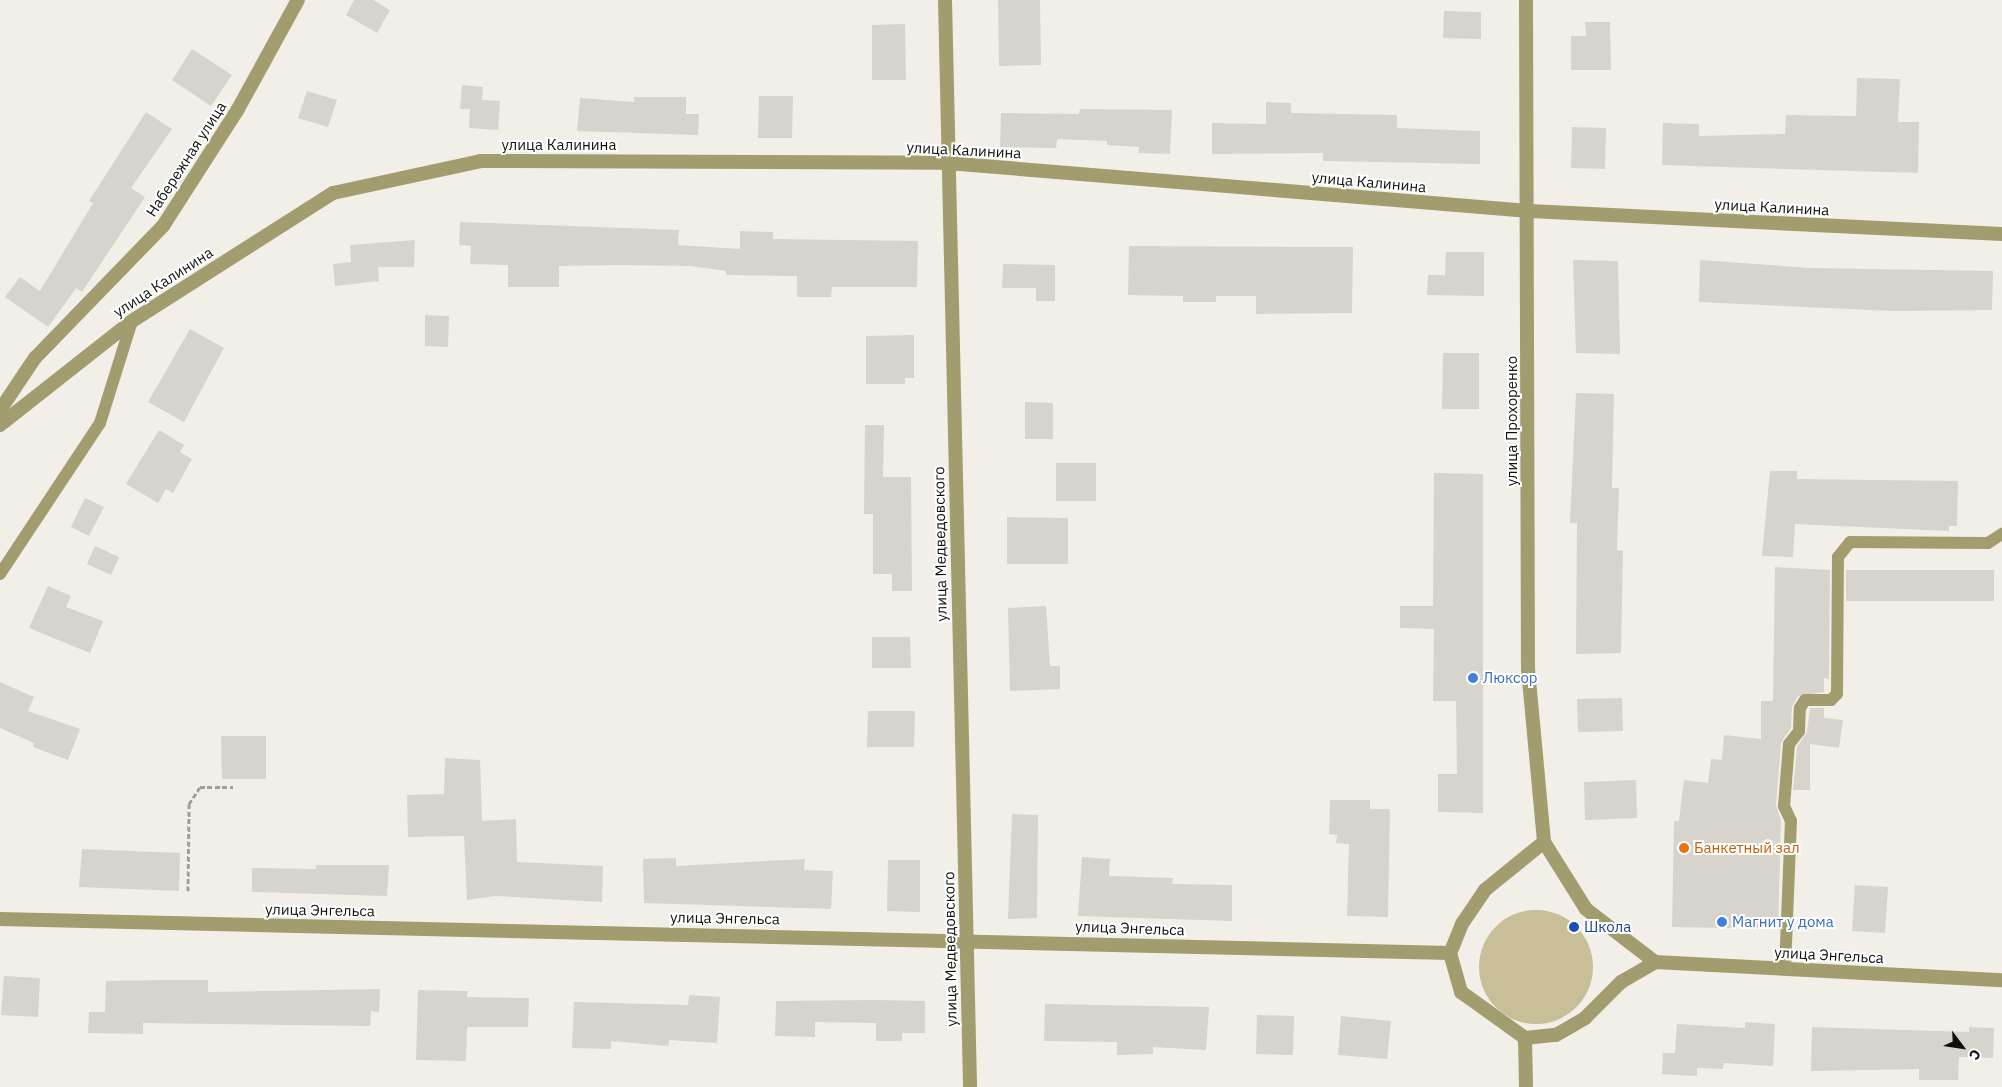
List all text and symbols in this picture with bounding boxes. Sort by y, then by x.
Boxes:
street label: Набережная улица [142,98,230,220]
street label: улица Калинина [502,136,616,154]
street label: улица Калинина [906,138,1022,162]
street label: улица Калинина [1311,168,1427,196]
street label: улица Калинина [1714,195,1830,219]
street label: улица Калинина [110,243,216,321]
street label: улица Прохоренко [1503,356,1521,486]
street label: улица Медведовского [930,466,950,622]
place label: Люксор [1483,669,1538,687]
marker: Люксор [1467,672,1479,684]
place label: Банкетный зал [1694,839,1800,857]
marker: Банкетный зал [1678,842,1690,854]
street label: улица Медведовского [940,871,960,1027]
street label: улица Энгельса [265,900,375,920]
street label: улица Энгельса [670,908,780,928]
place label: Магнит у дома [1732,913,1834,931]
marker: Магнит у дома [1716,916,1728,928]
street label: улица Энгельса [1075,917,1185,939]
place label: Школа [1584,918,1631,936]
marker: Школа [1568,921,1580,933]
street label: улица Энгельса [1774,943,1884,967]
north arrow [1937,1022,1987,1072]
text: С [1965,1046,1985,1063]

